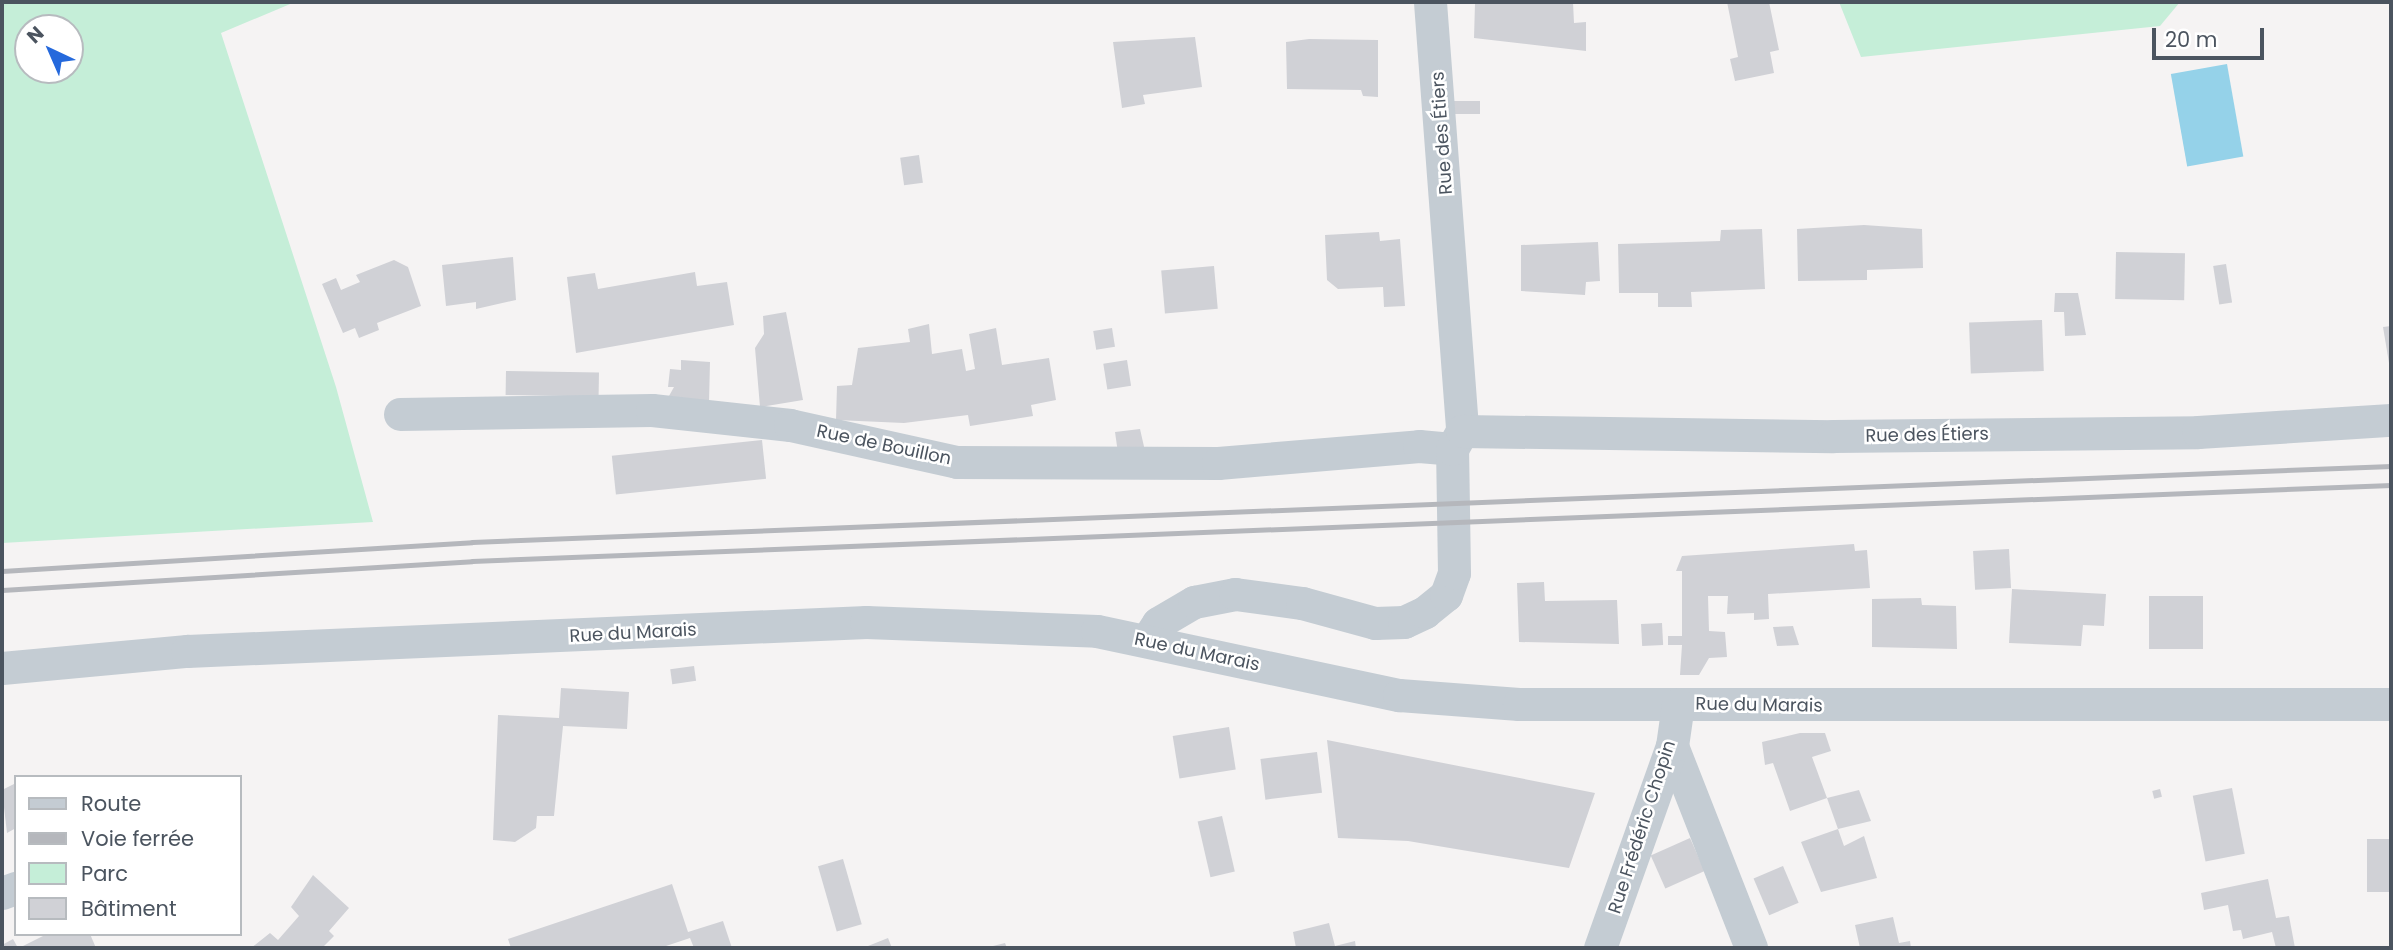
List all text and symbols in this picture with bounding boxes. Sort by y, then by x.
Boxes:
north arrow [14,14,84,84]
scale bar [2155,14,2267,58]
text: N [21,20,50,50]
text: 20 m [2165,25,2218,54]
street label: Rue des Étiers [1427,71,1457,195]
street label: Rue de Bouillon [815,420,953,470]
street label: Rue des Étiers [1865,423,1989,447]
street label: Rue du Marais [569,619,697,647]
street label: Rue du Marais [1132,628,1262,676]
street label: Rue du Marais [1695,693,1823,717]
street label: Rue Frédéric Chopin [1604,738,1680,916]
legend [14,775,242,936]
text: Route [81,789,141,818]
text: Voie ferrée [81,824,194,853]
text: Parc [81,859,128,888]
text: Bâtiment [81,894,177,923]

